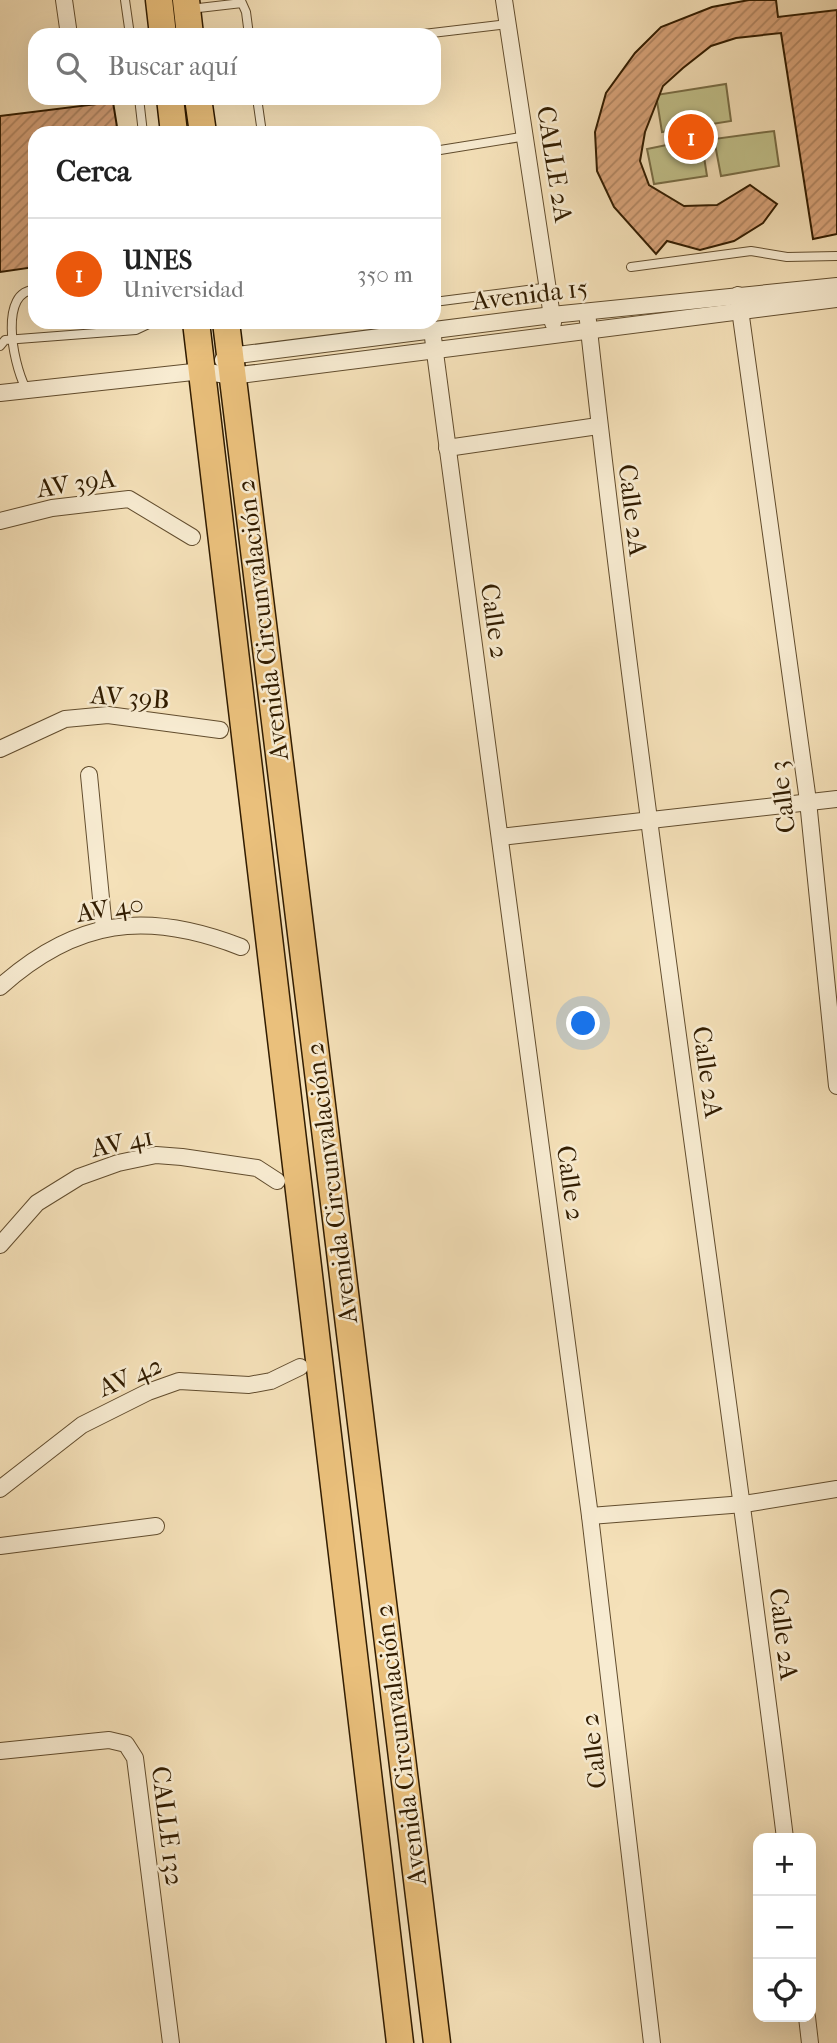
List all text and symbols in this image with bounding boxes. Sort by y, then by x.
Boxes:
search box [28,28,441,105]
icon: search [52,48,90,86]
text: Buscar aquí [108,51,237,82]
street label: CALLE 2A [530,104,579,226]
pin: 1 [668,111,714,163]
text: Cerca [56,154,131,189]
text: UNES [123,245,192,276]
text: 1 [75,261,83,288]
text: 350 m [357,261,413,288]
street label: Avenida 15 [469,272,590,317]
text: Universidad [123,276,244,303]
street label: AV 39A [34,462,118,504]
street label: Calle 2A [611,462,654,559]
street label: Avenida Circunvalación 2 [230,478,295,763]
street label: Calle 2 [474,582,515,661]
street label: AV 39B [88,679,170,716]
street label: Calle 3 [763,759,802,835]
street label: AV 40 [73,888,146,929]
your location [566,1006,600,1040]
street label: Calle 2A [686,1024,729,1121]
street label: Avenida Circunvalación 2 [299,1041,364,1326]
street label: AV 41 [87,1121,156,1164]
street label: Calle 2 [550,1144,591,1223]
street label: AV 42 [93,1349,167,1404]
street label: Calle 2A [762,1586,805,1683]
street label: Avenida Circunvalación 2 [368,1603,433,1888]
street label: Calle 2 [574,1712,613,1790]
street label: CALLE 132 [145,1764,190,1888]
map controls [753,1833,816,2022]
button: + [753,1833,816,1896]
button: − [753,1896,816,1959]
button: locate [753,1959,816,2022]

